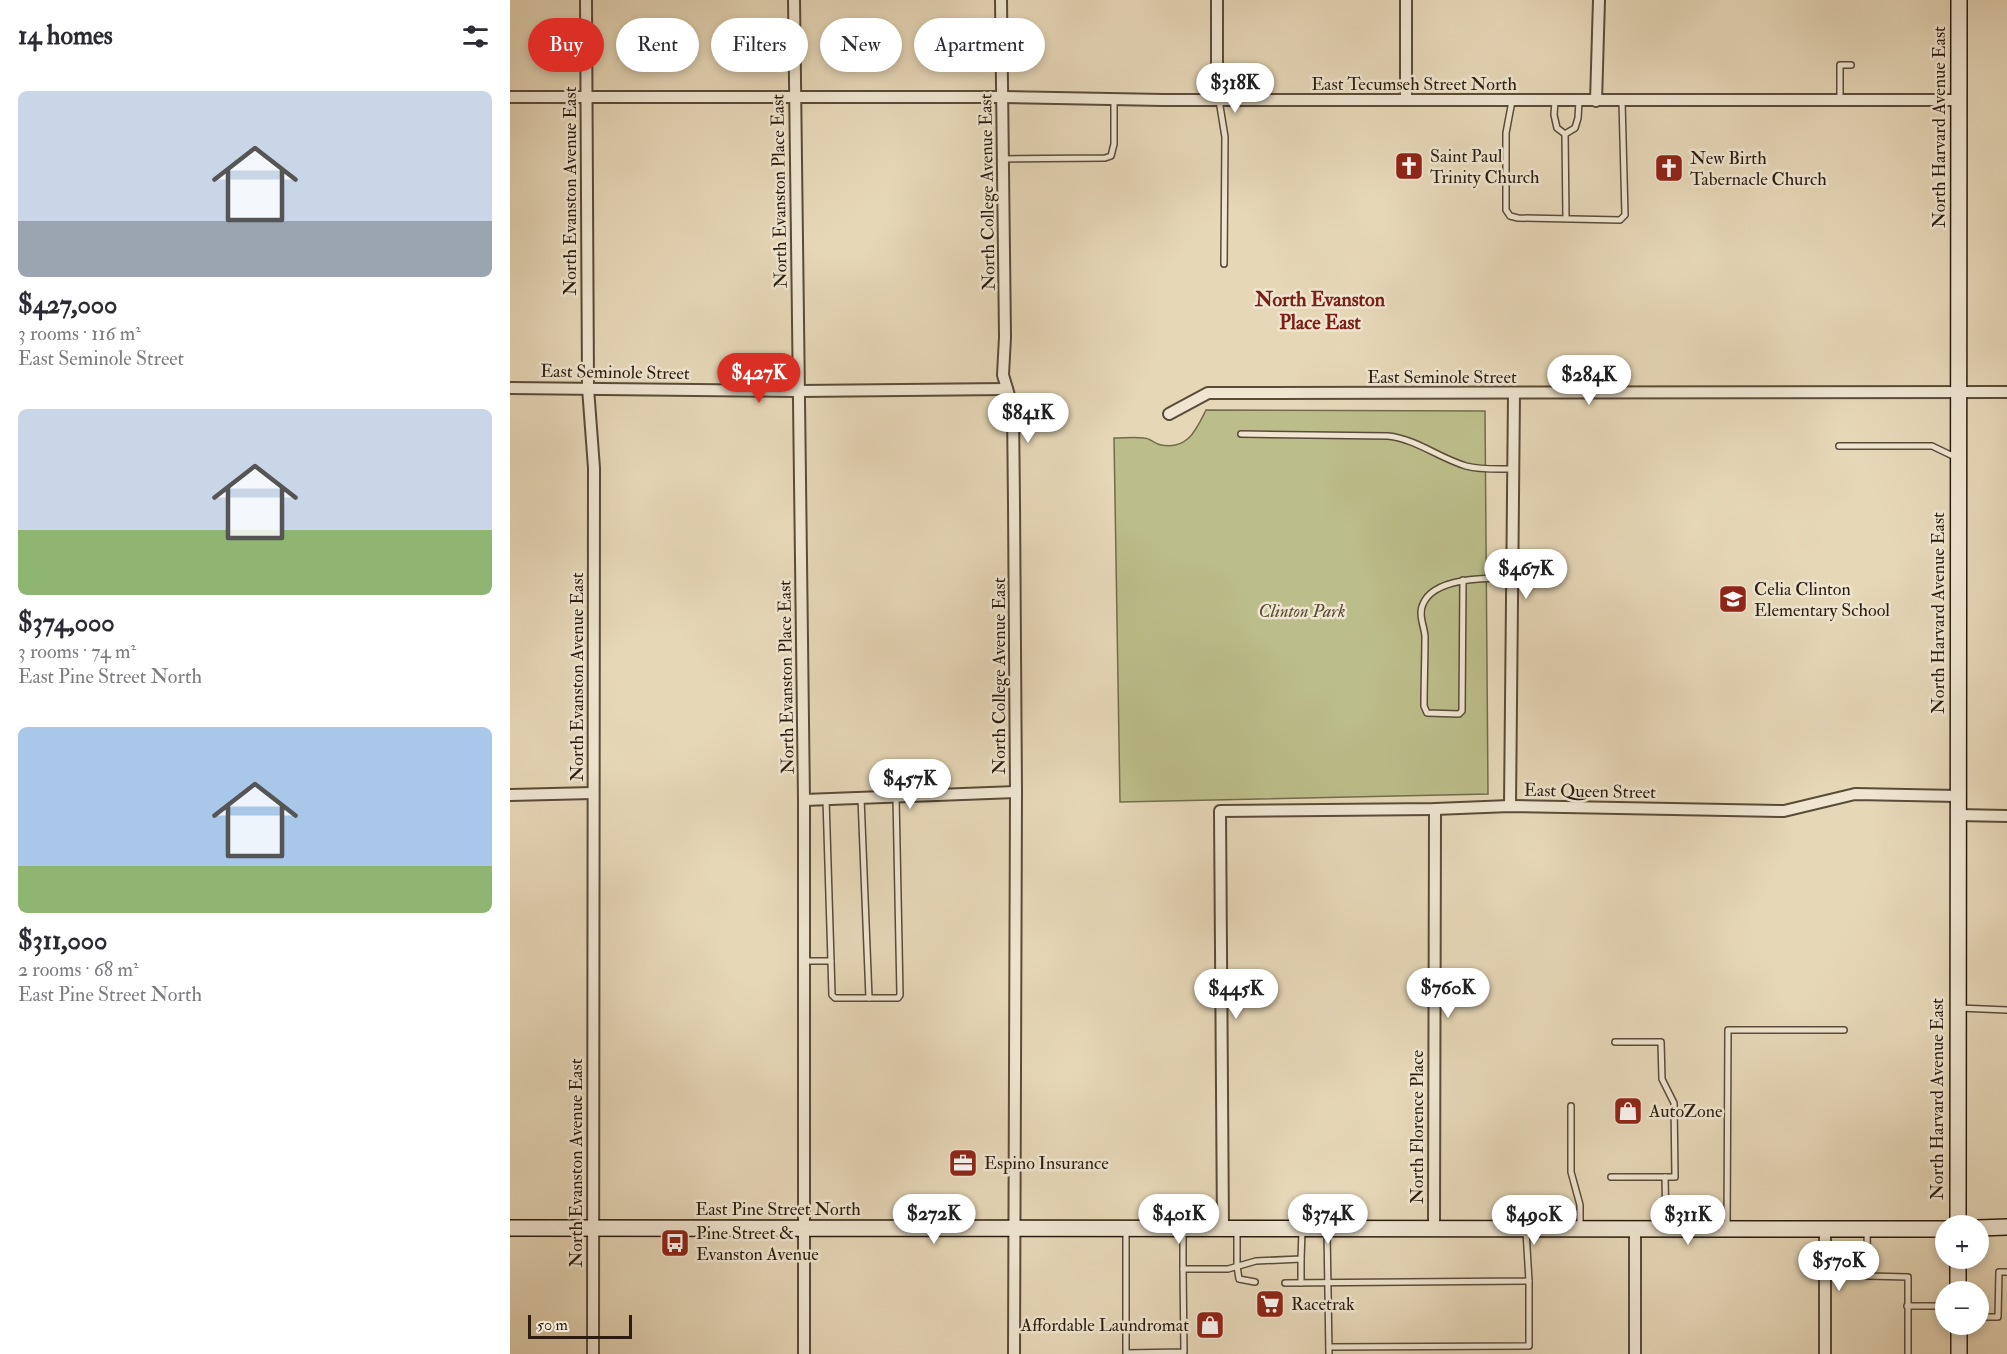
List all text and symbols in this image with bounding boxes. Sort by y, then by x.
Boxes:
chip: Buy [528,18,604,72]
chip: Rent [616,18,699,72]
chip: Filters [711,18,808,72]
chip: New [820,18,902,72]
chip: Apartment [914,18,1045,72]
text: 14 homes [18,20,113,52]
icon: filters [459,20,492,53]
street label: North Harvard Avenue East [1928,26,1951,228]
pin: $318K [1193,63,1277,114]
text: $318K [1210,70,1260,95]
street label: East Tecumseh Street North [1311,73,1517,96]
street label: North Evanston Avenue East [559,86,582,296]
street label: North College Avenue East [974,93,1001,291]
street label: North Evanston Place East [766,94,793,288]
icon: home [201,130,309,238]
place label: Saint Paul Trinity Church [1430,145,1540,189]
place label: New Birth Tabernacle Church [1690,147,1827,191]
church icon: Saint Paul Trinity Church [1393,150,1425,182]
church icon: New Birth Tabernacle Church [1653,152,1685,184]
district label: North Evanston Place East [1254,287,1386,335]
text: $427,000 [18,289,117,321]
text: 3 rooms · 116 m² [18,321,141,346]
text: East Seminole Street [18,346,184,371]
pin: $427K [717,353,801,404]
pin: $284K [1547,355,1631,406]
street label: East Seminole Street [540,360,690,385]
text: $427K [731,360,787,385]
text: $284K [1561,362,1617,387]
street label: East Seminole Street [1367,366,1517,389]
pin: $841K [986,393,1070,444]
text: $841K [1002,400,1054,425]
icon: home [201,448,309,556]
street label: North Harvard Avenue East [1927,512,1950,714]
pin: $467K [1484,549,1568,600]
text: $467K [1498,556,1554,581]
street label: North Evanston Avenue East [566,572,589,782]
street label: North College Avenue East [988,577,1011,775]
place label: Celia Clinton Elementary School [1754,578,1890,622]
street label: North Evanston Place East [773,580,800,774]
school or university icon: Celia Clinton Elementary School [1717,583,1749,615]
park label: Clinton Park [1259,600,1345,623]
text: $374,000 [18,607,115,639]
text: 3 rooms · 74 m² [18,639,136,664]
text: East Pine Street North [18,664,202,689]
pin: $457K [868,759,952,810]
icon: home [201,766,309,874]
text: $457K [883,766,937,791]
street label: East Queen Street [1524,779,1656,804]
text: $311,000 [18,925,107,957]
text: 2 rooms · 68 m² [18,957,139,982]
pin: $760K [1406,968,1490,1019]
pin: $445K [1194,969,1278,1020]
text: $760K [1421,975,1475,1000]
text: $445K [1208,976,1264,1001]
text: East Pine Street North [18,982,202,1007]
street label: North Harvard Avenue East [1926,998,1949,1200]
street label: North Florence Place [1406,1050,1429,1204]
street label: North Evanston Avenue East [565,1058,588,1268]
shop icon: AutoZone [1612,1095,1644,1127]
place label: AutoZone [1648,1100,1723,1123]
office icon: Espino Insurance [947,1147,979,1179]
place label: Espino Insurance [984,1152,1109,1175]
pin: $272K [892,1194,976,1245]
pin: $401K [1137,1194,1221,1245]
pin: $374K [1286,1194,1370,1245]
pin: $490K [1492,1195,1576,1246]
pin: $311K [1646,1195,1730,1246]
street label: East Pine Street North [695,1198,861,1221]
text: $272K [907,1201,961,1226]
text: $401K [1152,1201,1206,1226]
text: $374K [1302,1201,1354,1226]
text: $490K [1506,1202,1562,1227]
text: $311K [1664,1202,1712,1227]
map controls [1935,1215,1989,1335]
button: + [1935,1215,1989,1269]
place label: Pine Street & Evanston Avenue [696,1222,819,1266]
bus stop icon: Pine Street & Evanston Avenue [659,1227,691,1259]
pin: $570K [1797,1241,1881,1292]
text: $570K [1812,1248,1866,1273]
button: − [1935,1281,1989,1335]
supermarket icon: Racetrak [1254,1288,1286,1320]
place label: Racetrak [1291,1293,1355,1316]
shop icon: Affordable Laundromat [1194,1309,1226,1341]
scale bar [528,1312,632,1340]
place label: Affordable Laundromat [1020,1314,1189,1337]
text: 50 m [537,1315,568,1335]

